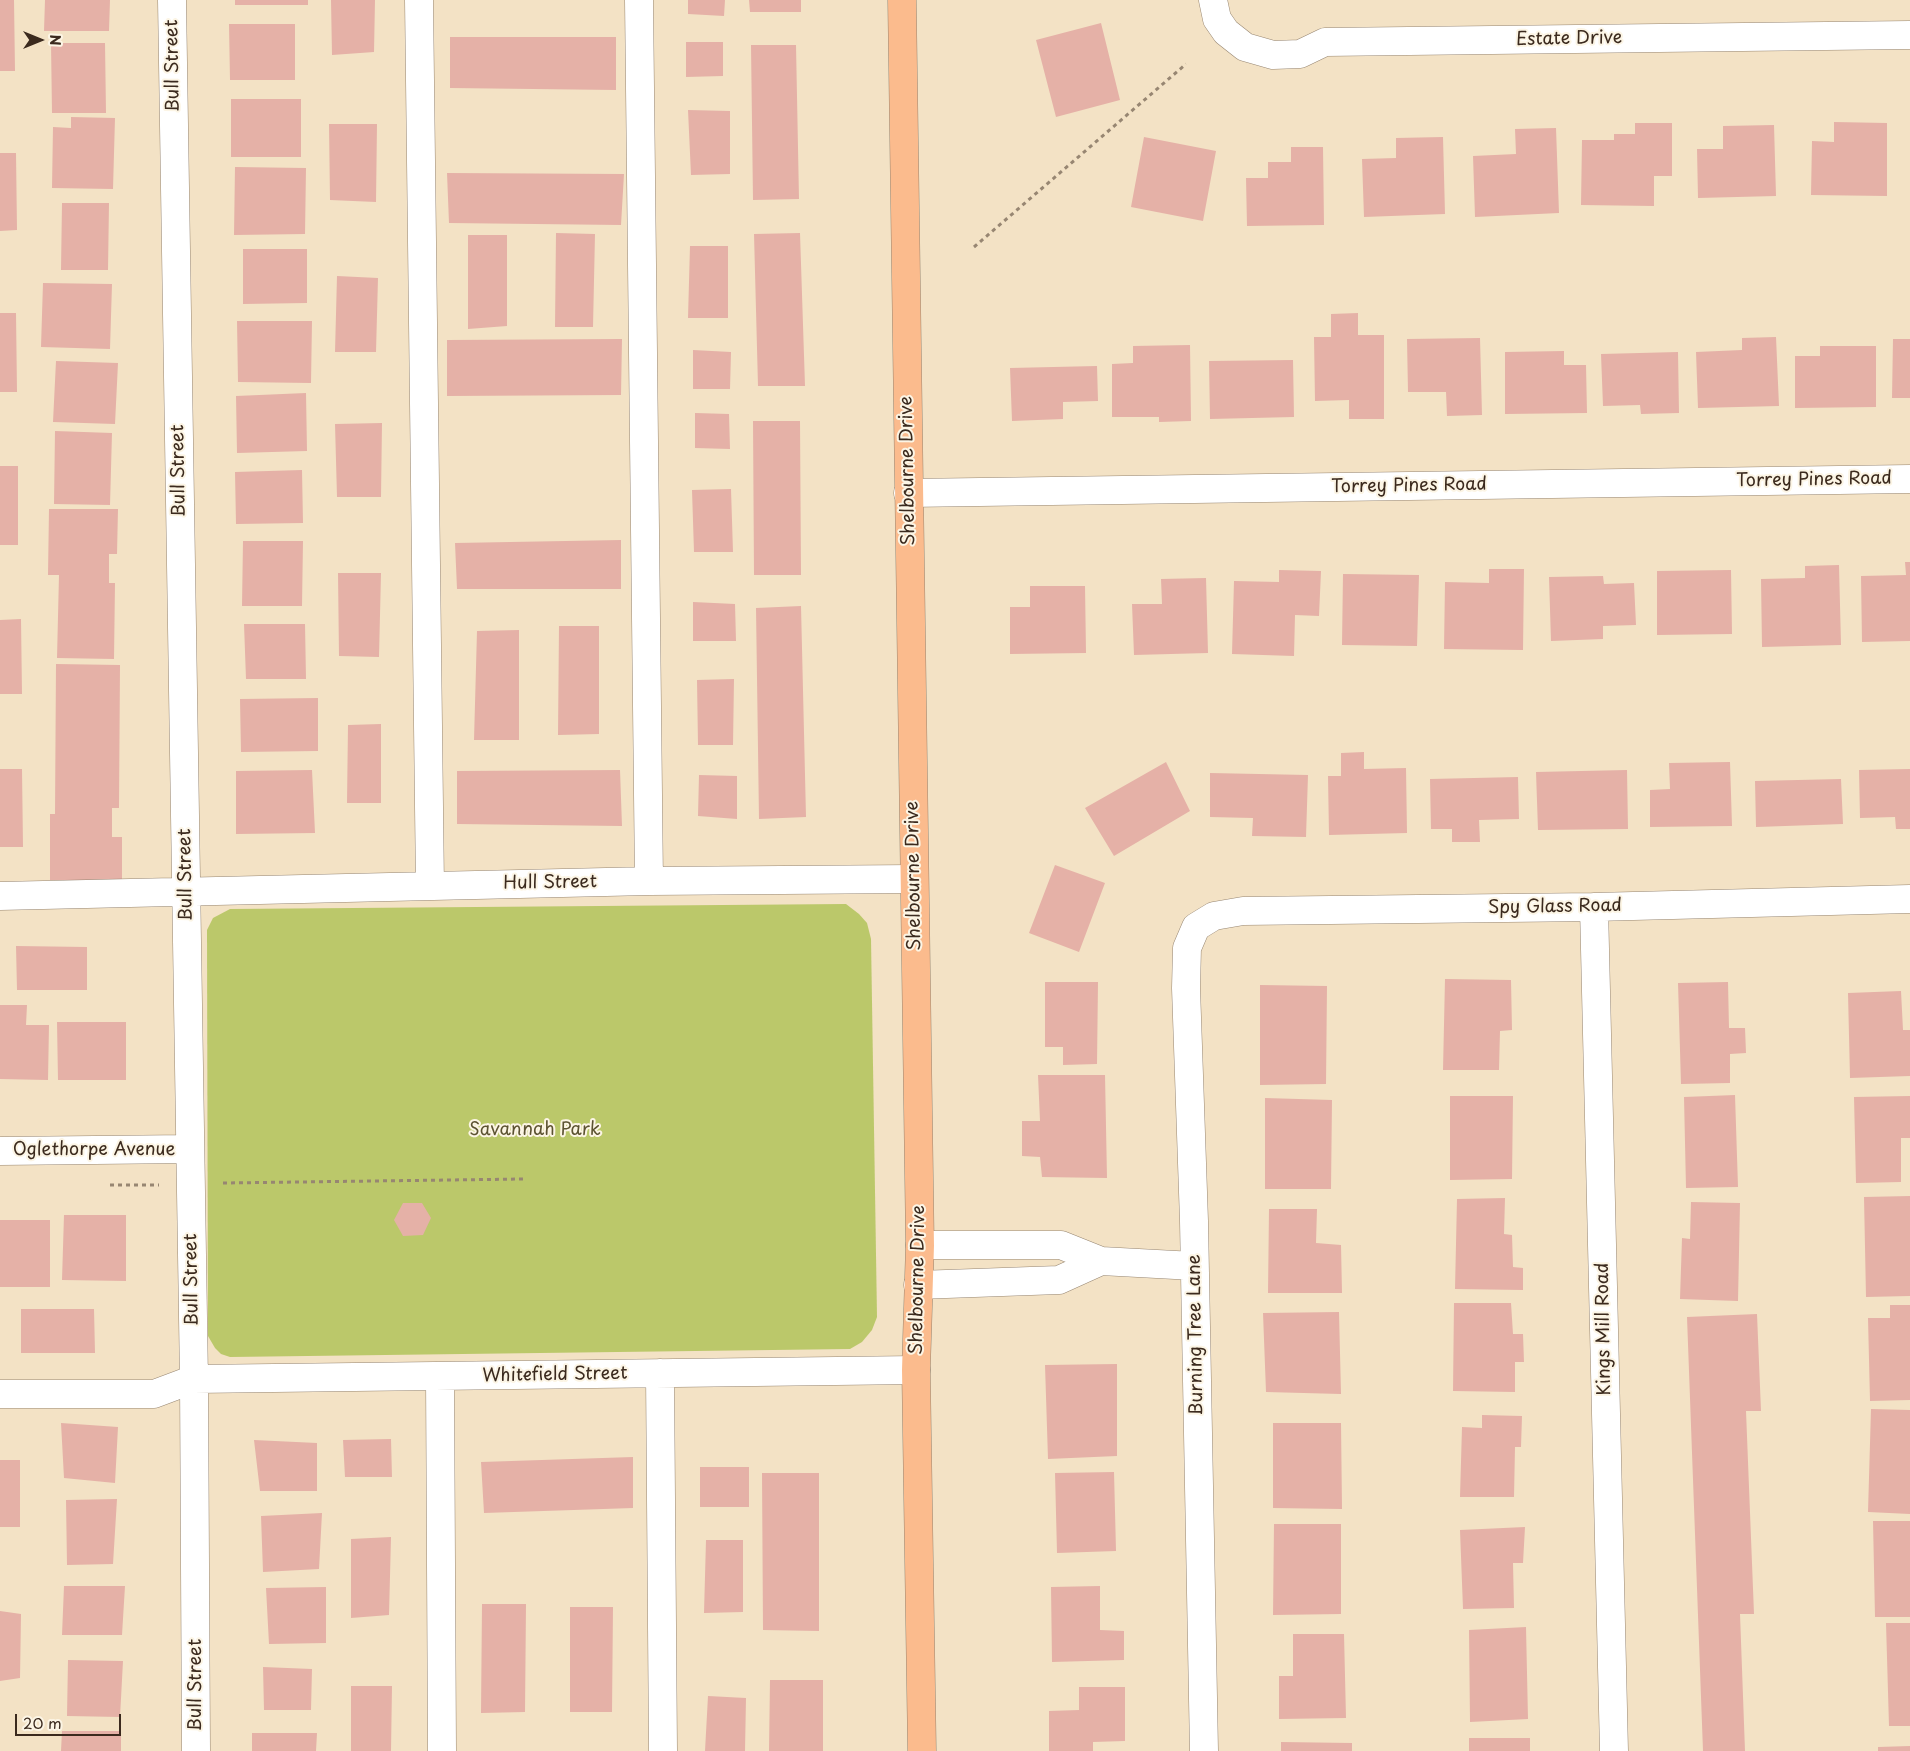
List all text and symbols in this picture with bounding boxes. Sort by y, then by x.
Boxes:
north arrow [15,15,65,65]
street label: Bull Street [161,19,185,113]
street label: Estate Drive [1516,27,1622,51]
text: N [45,34,66,46]
street label: Shelbourne Drive [896,396,920,546]
street label: Bull Street [167,424,191,518]
street label: Torrey Pines Road [1736,468,1892,492]
street label: Torrey Pines Road [1331,474,1487,498]
street label: Shelbourne Drive [902,801,926,951]
street label: Bull Street [174,828,198,922]
street label: Hull Street [503,871,597,895]
street label: Spy Glass Road [1488,895,1622,919]
park label: Savannah Park [469,1119,601,1141]
street label: Oglethorpe Avenue [13,1139,175,1161]
street label: Shelbourne Drive [906,1205,930,1355]
street label: Bull Street [180,1233,204,1327]
street label: Burning Tree Lane [1184,1254,1208,1416]
street label: Kings Mill Road [1592,1262,1616,1396]
street label: Whitefield Street [482,1363,628,1387]
street label: Bull Street [185,1639,207,1731]
scale bar [18,1704,124,1736]
text: 20 m [23,1711,62,1734]

